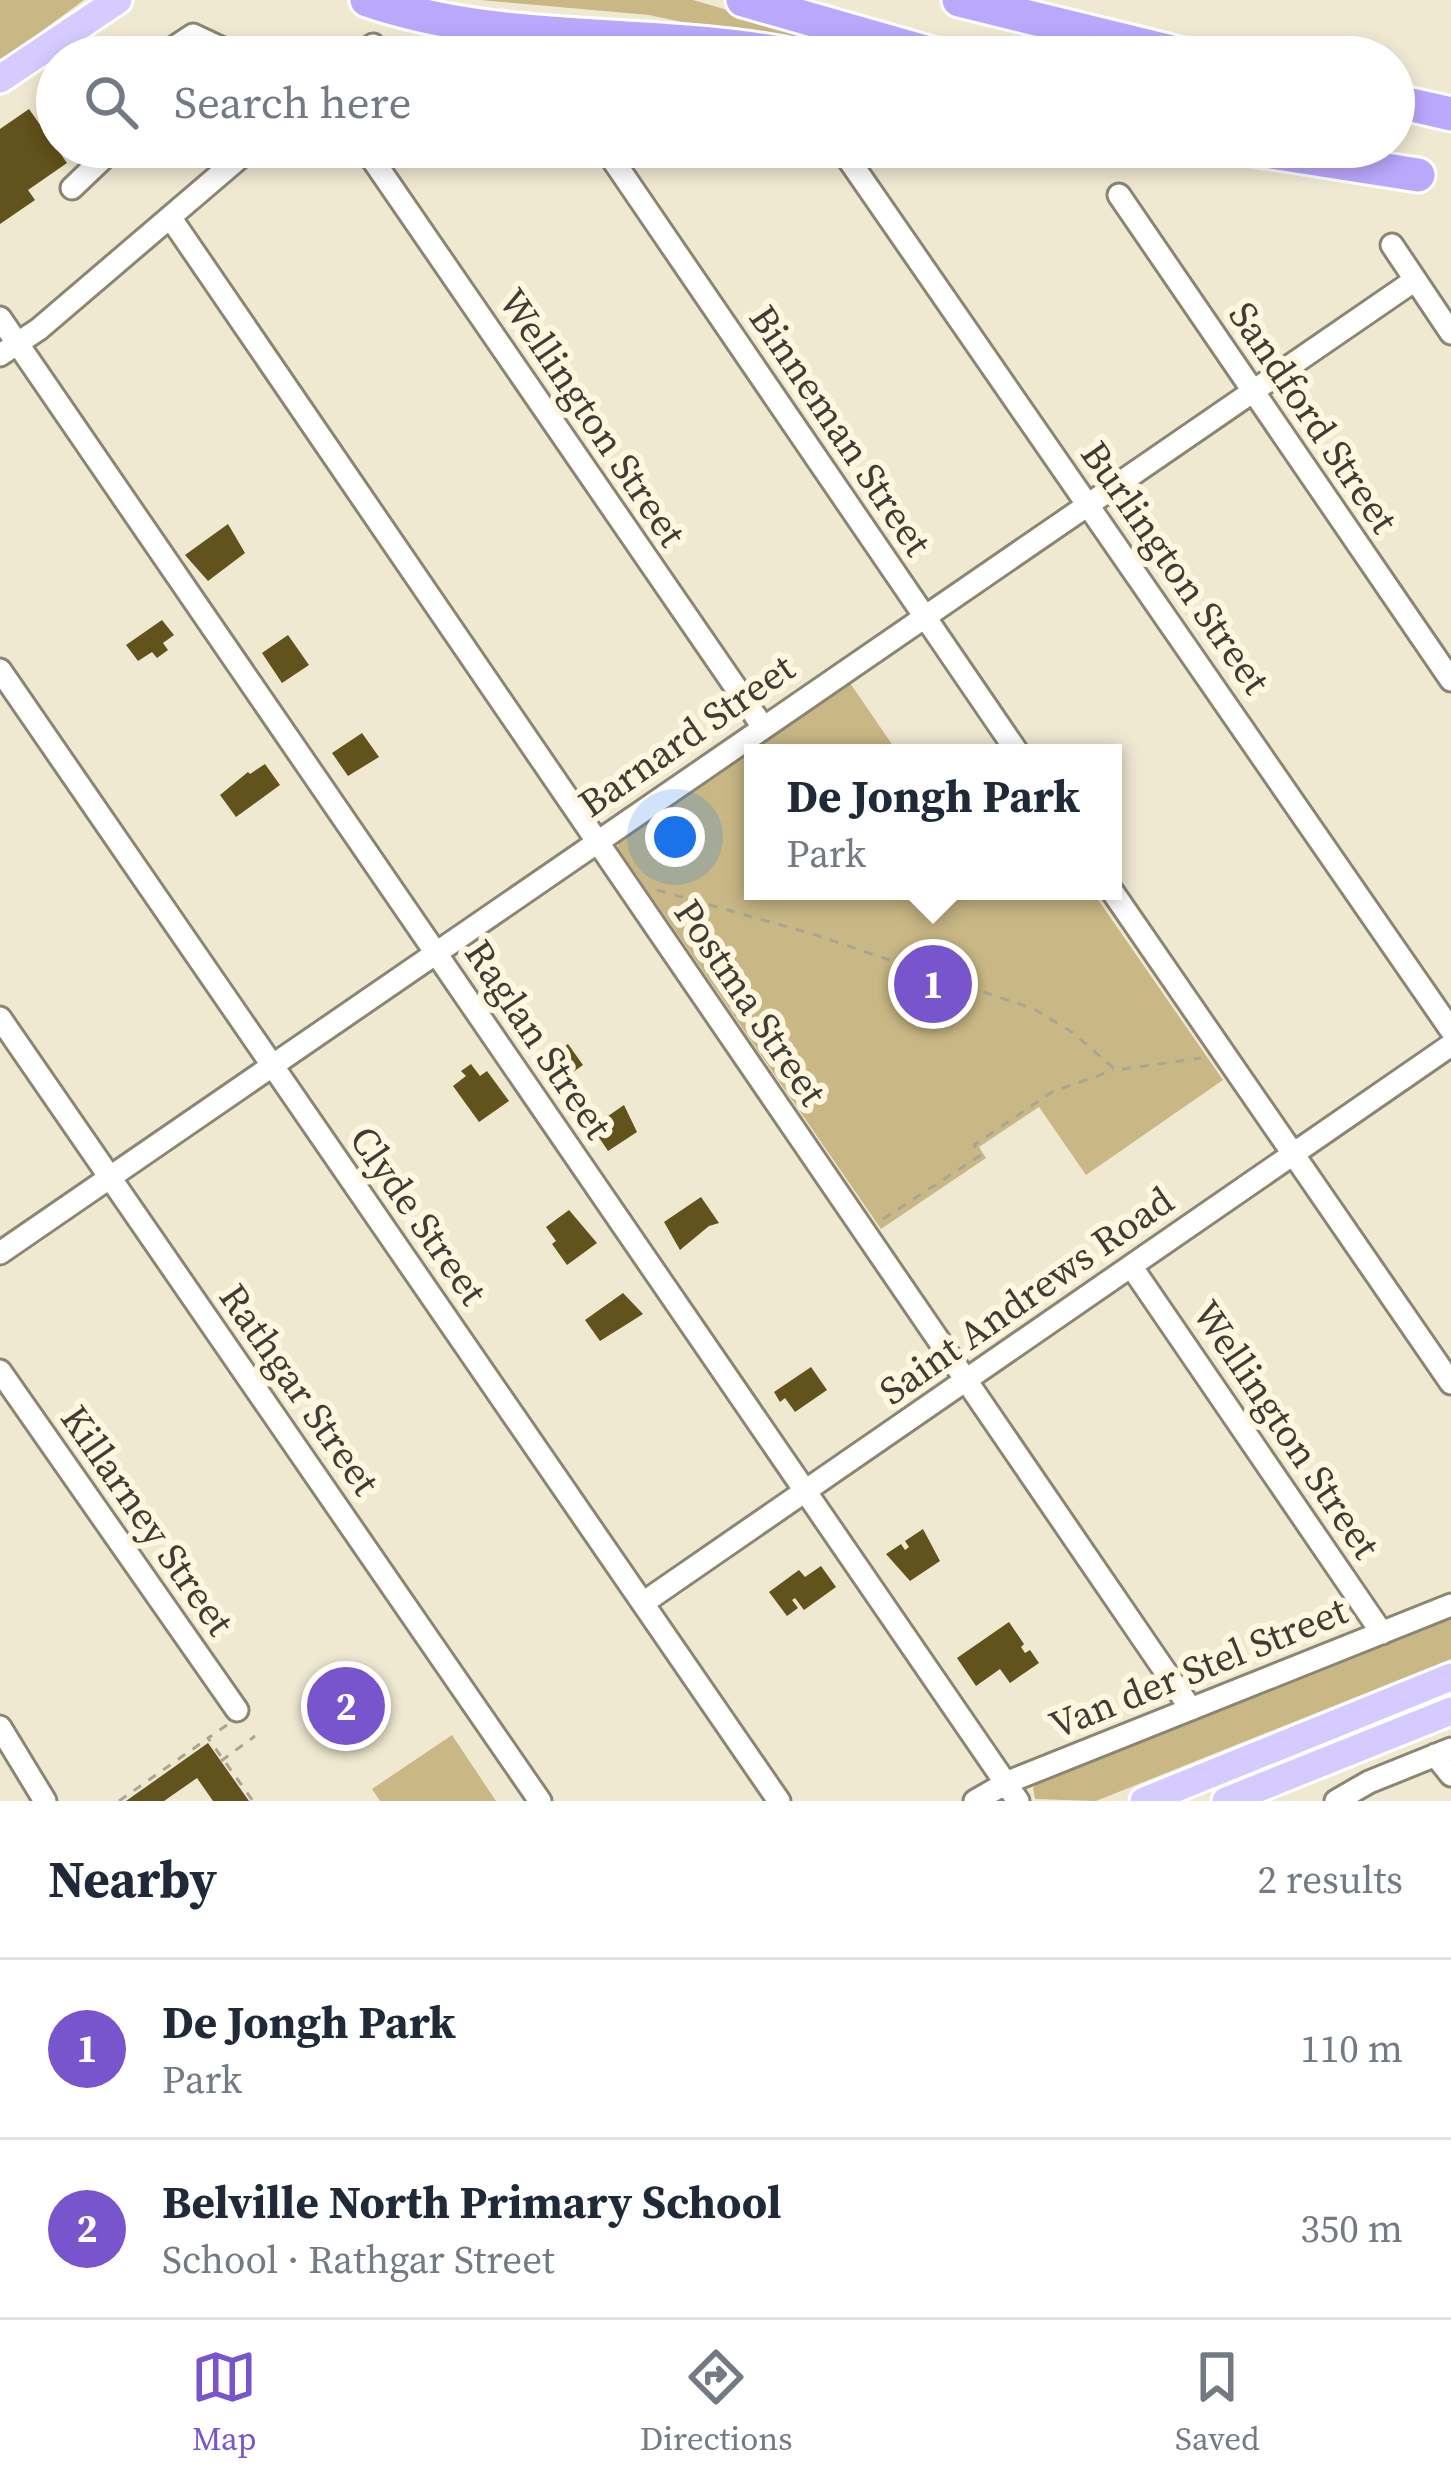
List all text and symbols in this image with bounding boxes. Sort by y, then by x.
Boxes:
search box [36,36,1415,168]
icon: search [78,69,144,135]
text: Search here [174,71,411,133]
street label: Wellington Street [487,278,699,557]
street label: Sandford Street [1217,291,1411,544]
street label: Binneman Street [737,295,944,566]
street label: Burlington Street [1069,430,1283,704]
street label: Barnard Street [568,641,805,829]
popup [744,744,1122,900]
text: De Jongh Park [786,765,1080,827]
your location [645,807,705,867]
text: Park [786,827,866,880]
street label: Postma Street [662,889,839,1116]
street label: Raglan Street [453,929,625,1149]
pin: 1 [894,939,972,1029]
street label: Clyde Street [338,1115,500,1316]
street label: Saint Andrews Road [869,1174,1184,1417]
street label: Rathgar Street [207,1273,392,1506]
street label: Wellington Street [1181,1290,1393,1569]
street label: Killarney Street [49,1395,247,1646]
street label: Van der Stel Street [1042,1584,1355,1751]
pin: 2 [307,1661,385,1751]
text: Nearby [48,1844,217,1914]
text: 2 results [1258,1853,1403,1906]
text: De Jongh Park [162,1991,456,2053]
text: 1 [76,2022,98,2075]
text: 110 m [1300,2022,1403,2075]
text: Park [162,2053,242,2106]
text: Belville North Primary School [162,2171,781,2233]
text: 2 [76,2202,98,2255]
text: 350 m [1300,2202,1403,2255]
text: School · Rathgar Street [162,2233,555,2286]
tab: Map [191,2344,257,2461]
tab: Directions [640,2344,793,2461]
tab: Saved [1175,2344,1260,2461]

